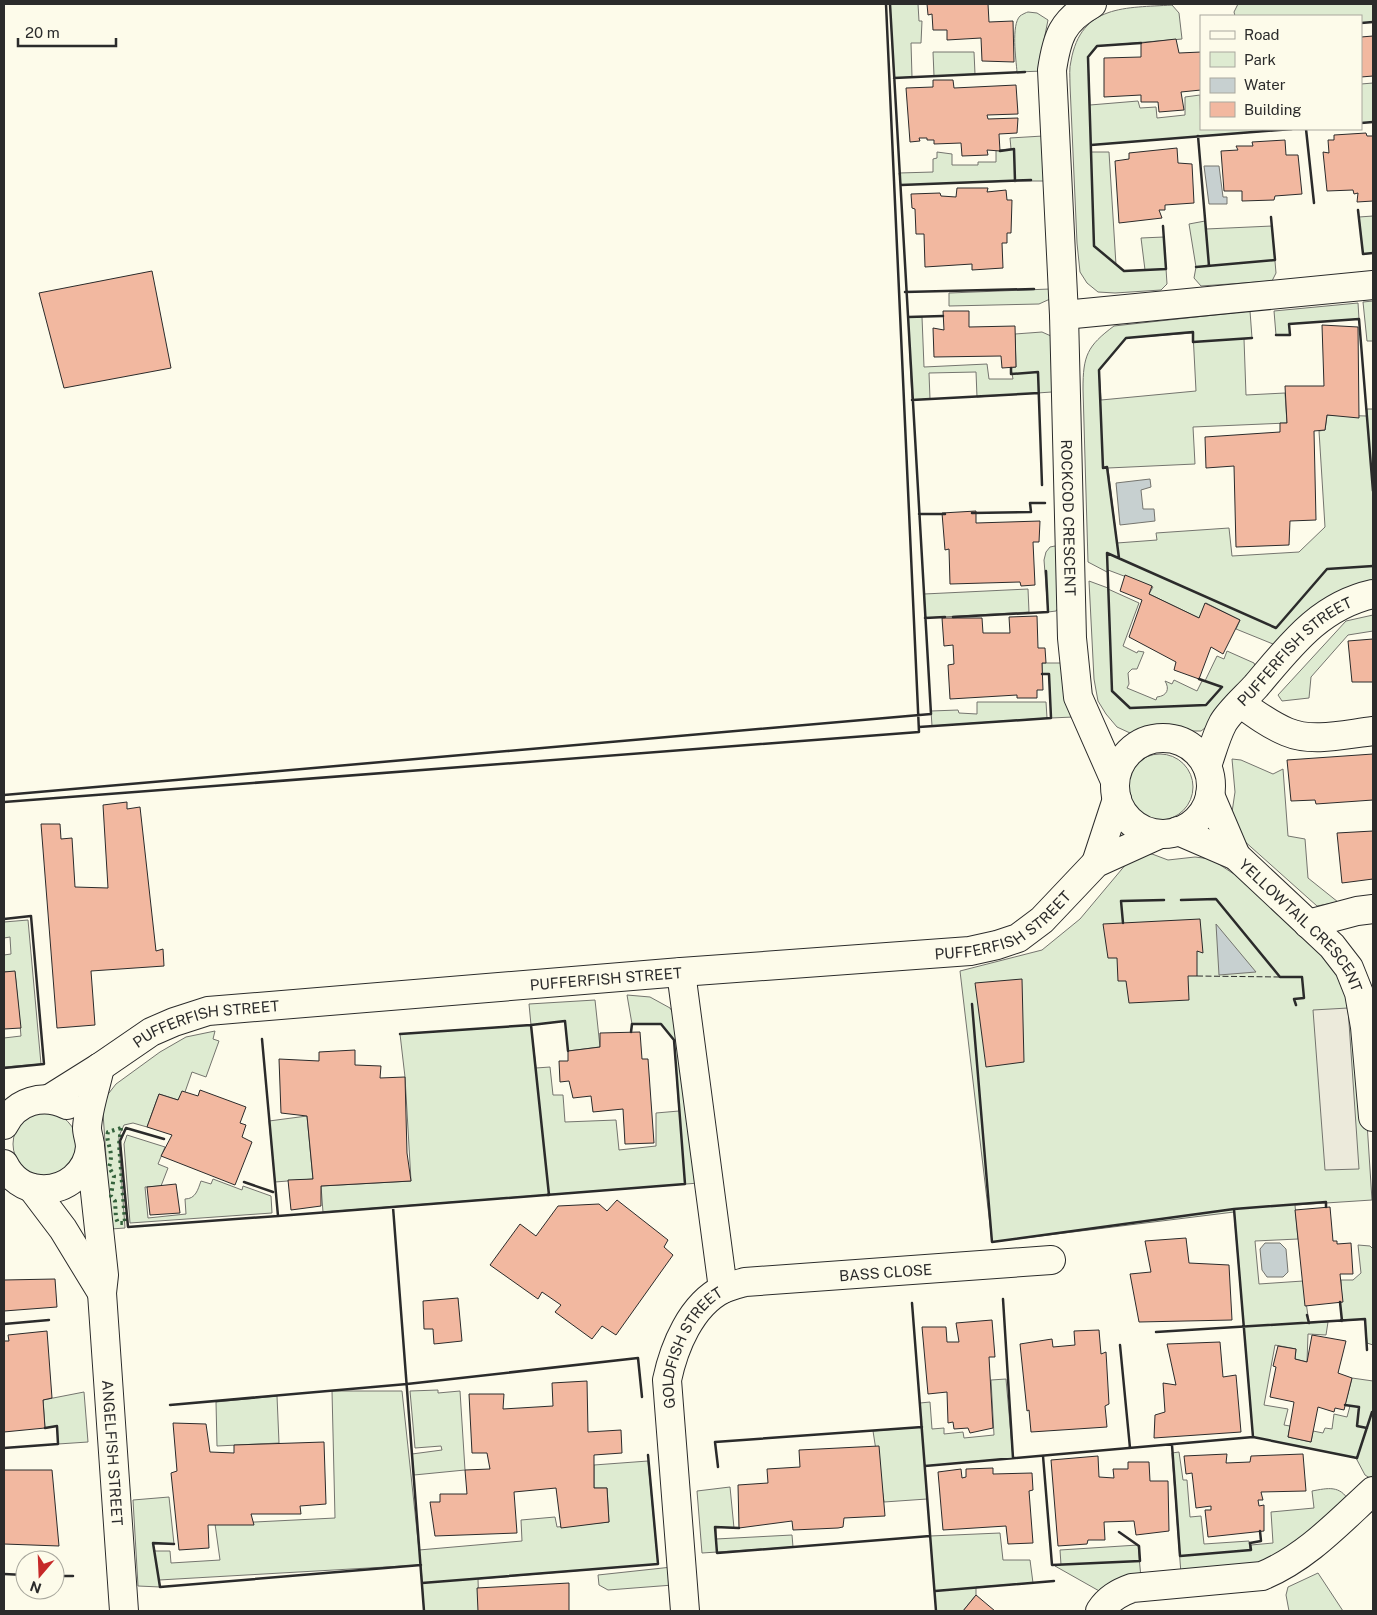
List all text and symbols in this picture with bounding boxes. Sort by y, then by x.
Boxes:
scale bar [18,15,115,47]
legend [1200,15,1362,130]
text: 20 m [25,24,60,41]
text: Road [1244,26,1280,43]
text: Park [1244,51,1276,68]
text: Water [1244,76,1286,93]
text: Building [1244,101,1302,118]
street label: ROCKCOD CRESCENT [1059,439,1079,596]
street label: PUFFERFISH STREET [1233,593,1354,709]
street label: YELLOWTAIL CRESCENT [1236,855,1366,994]
street label: PUFFERFISH STREET [934,887,1074,962]
street label: PUFFERFISH STREET [529,963,683,993]
street label: PUFFERFISH STREET [129,997,280,1051]
street label: BASS CLOSE [839,1260,933,1284]
street label: GOLDFISH STREET [658,1283,725,1409]
street label: ANGELFISH STREET [100,1379,127,1526]
north arrow [15,1550,65,1600]
text: N [28,1578,44,1597]

